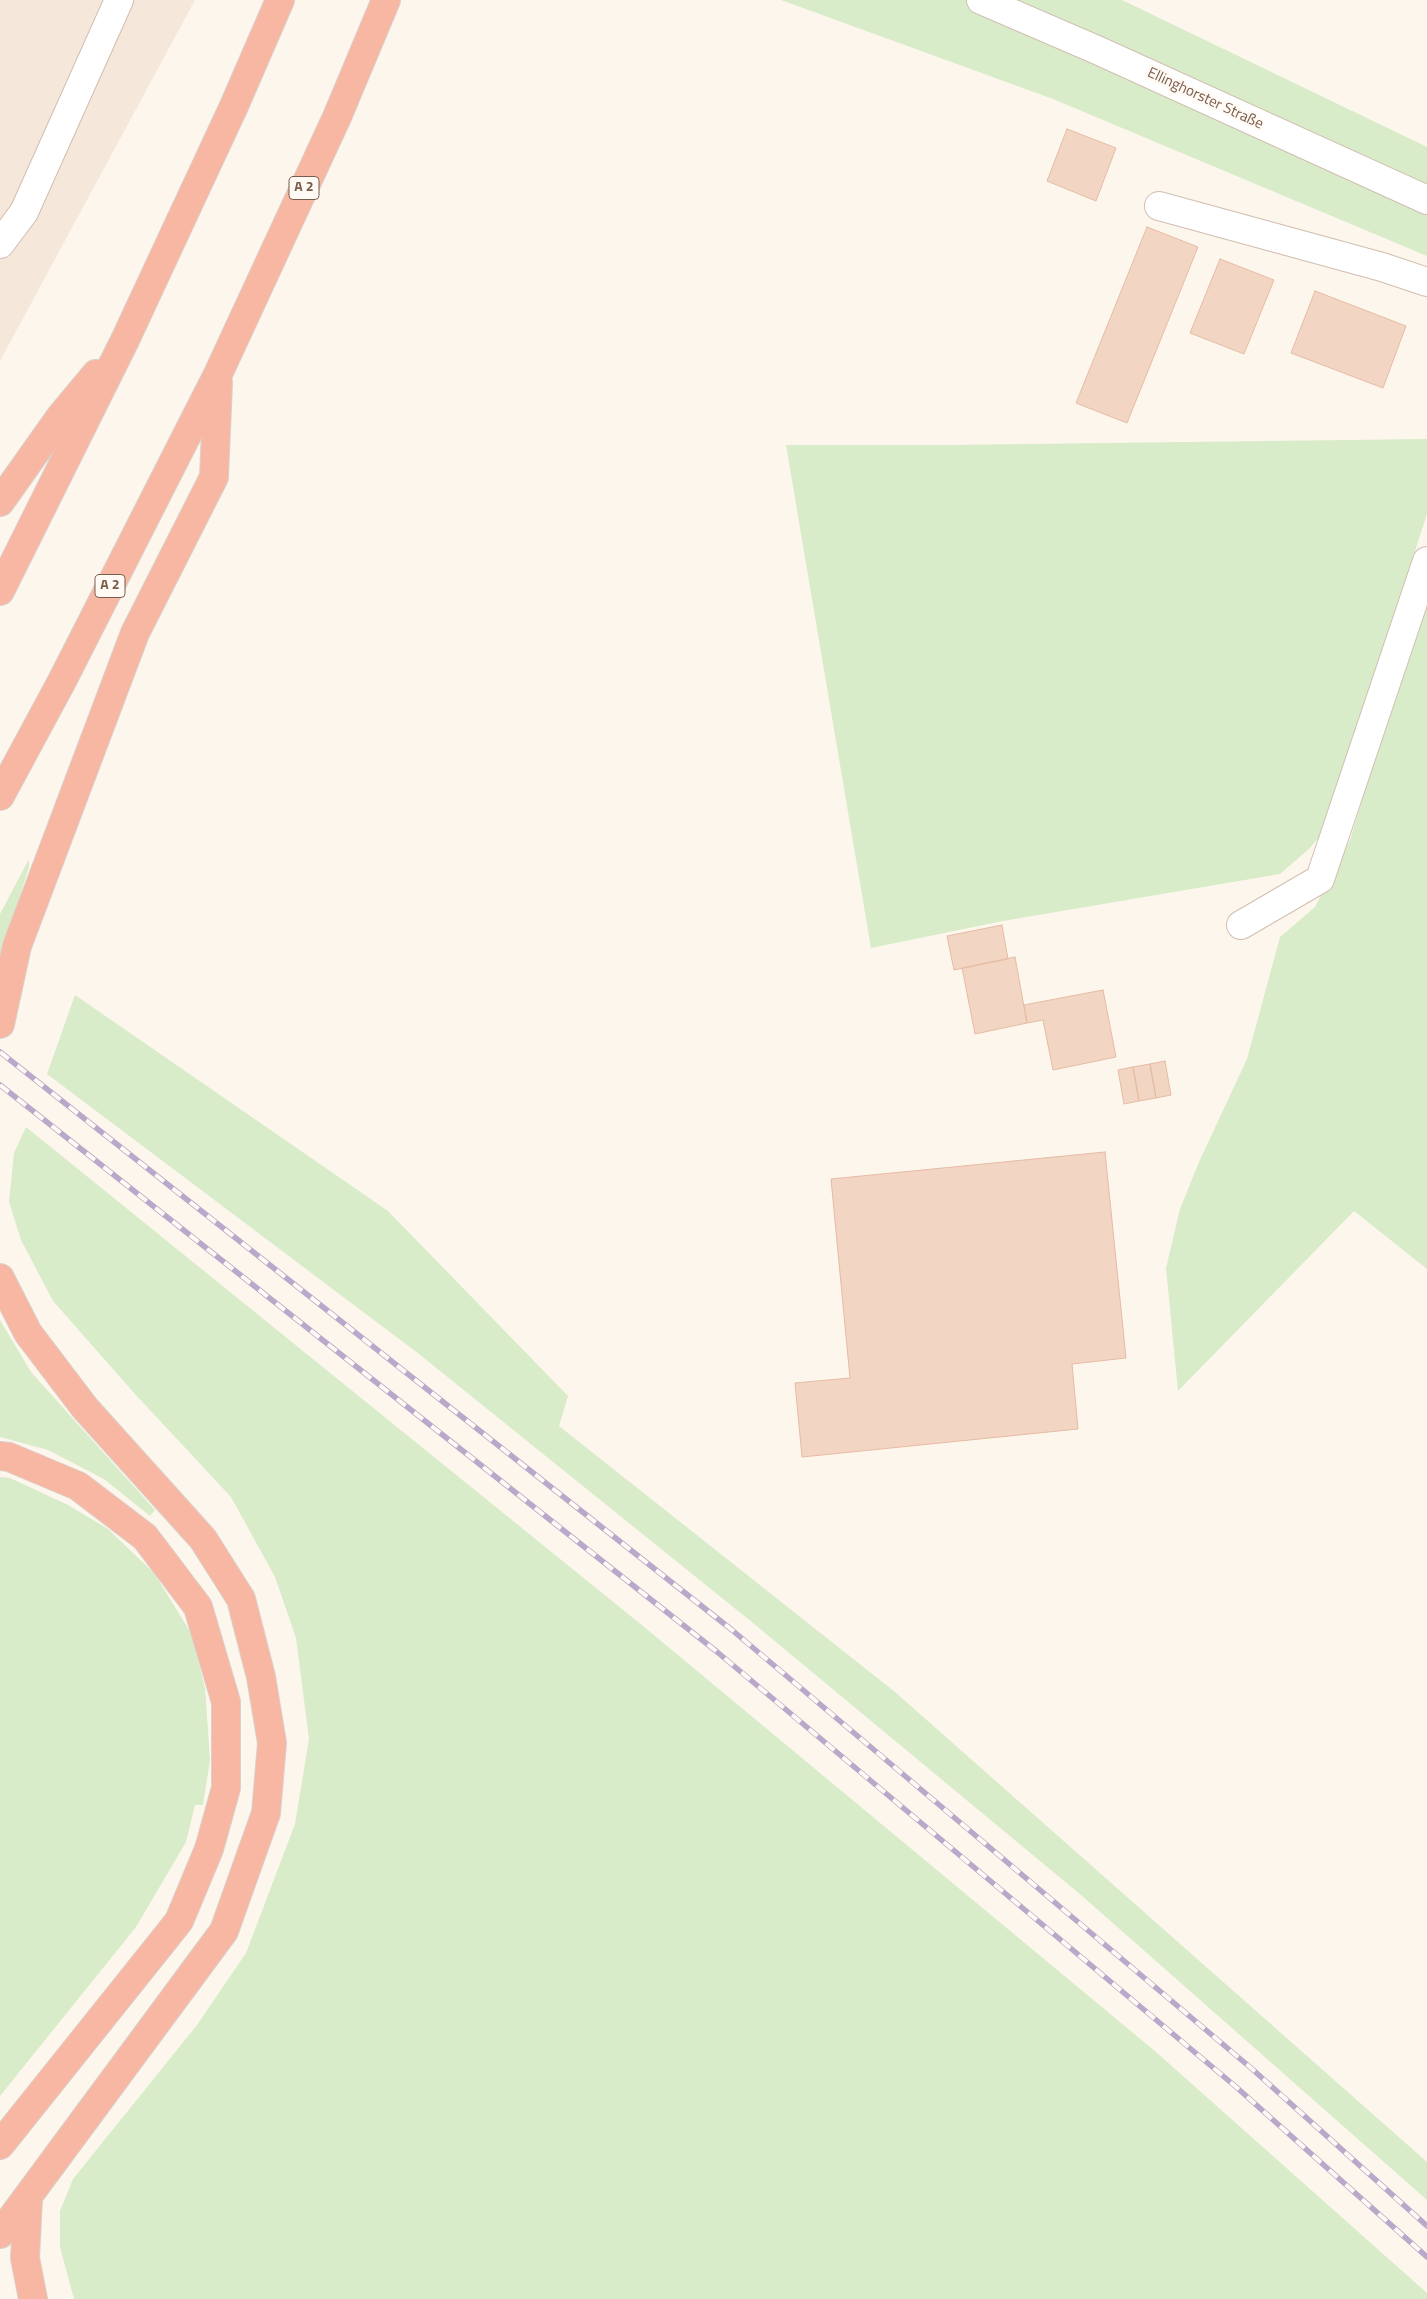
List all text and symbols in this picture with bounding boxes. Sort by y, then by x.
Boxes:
street label: Ellinghorster Straße [1144,64,1266,134]
road number: A 2 [289,177,319,200]
road number: A 2 [95,574,125,598]

